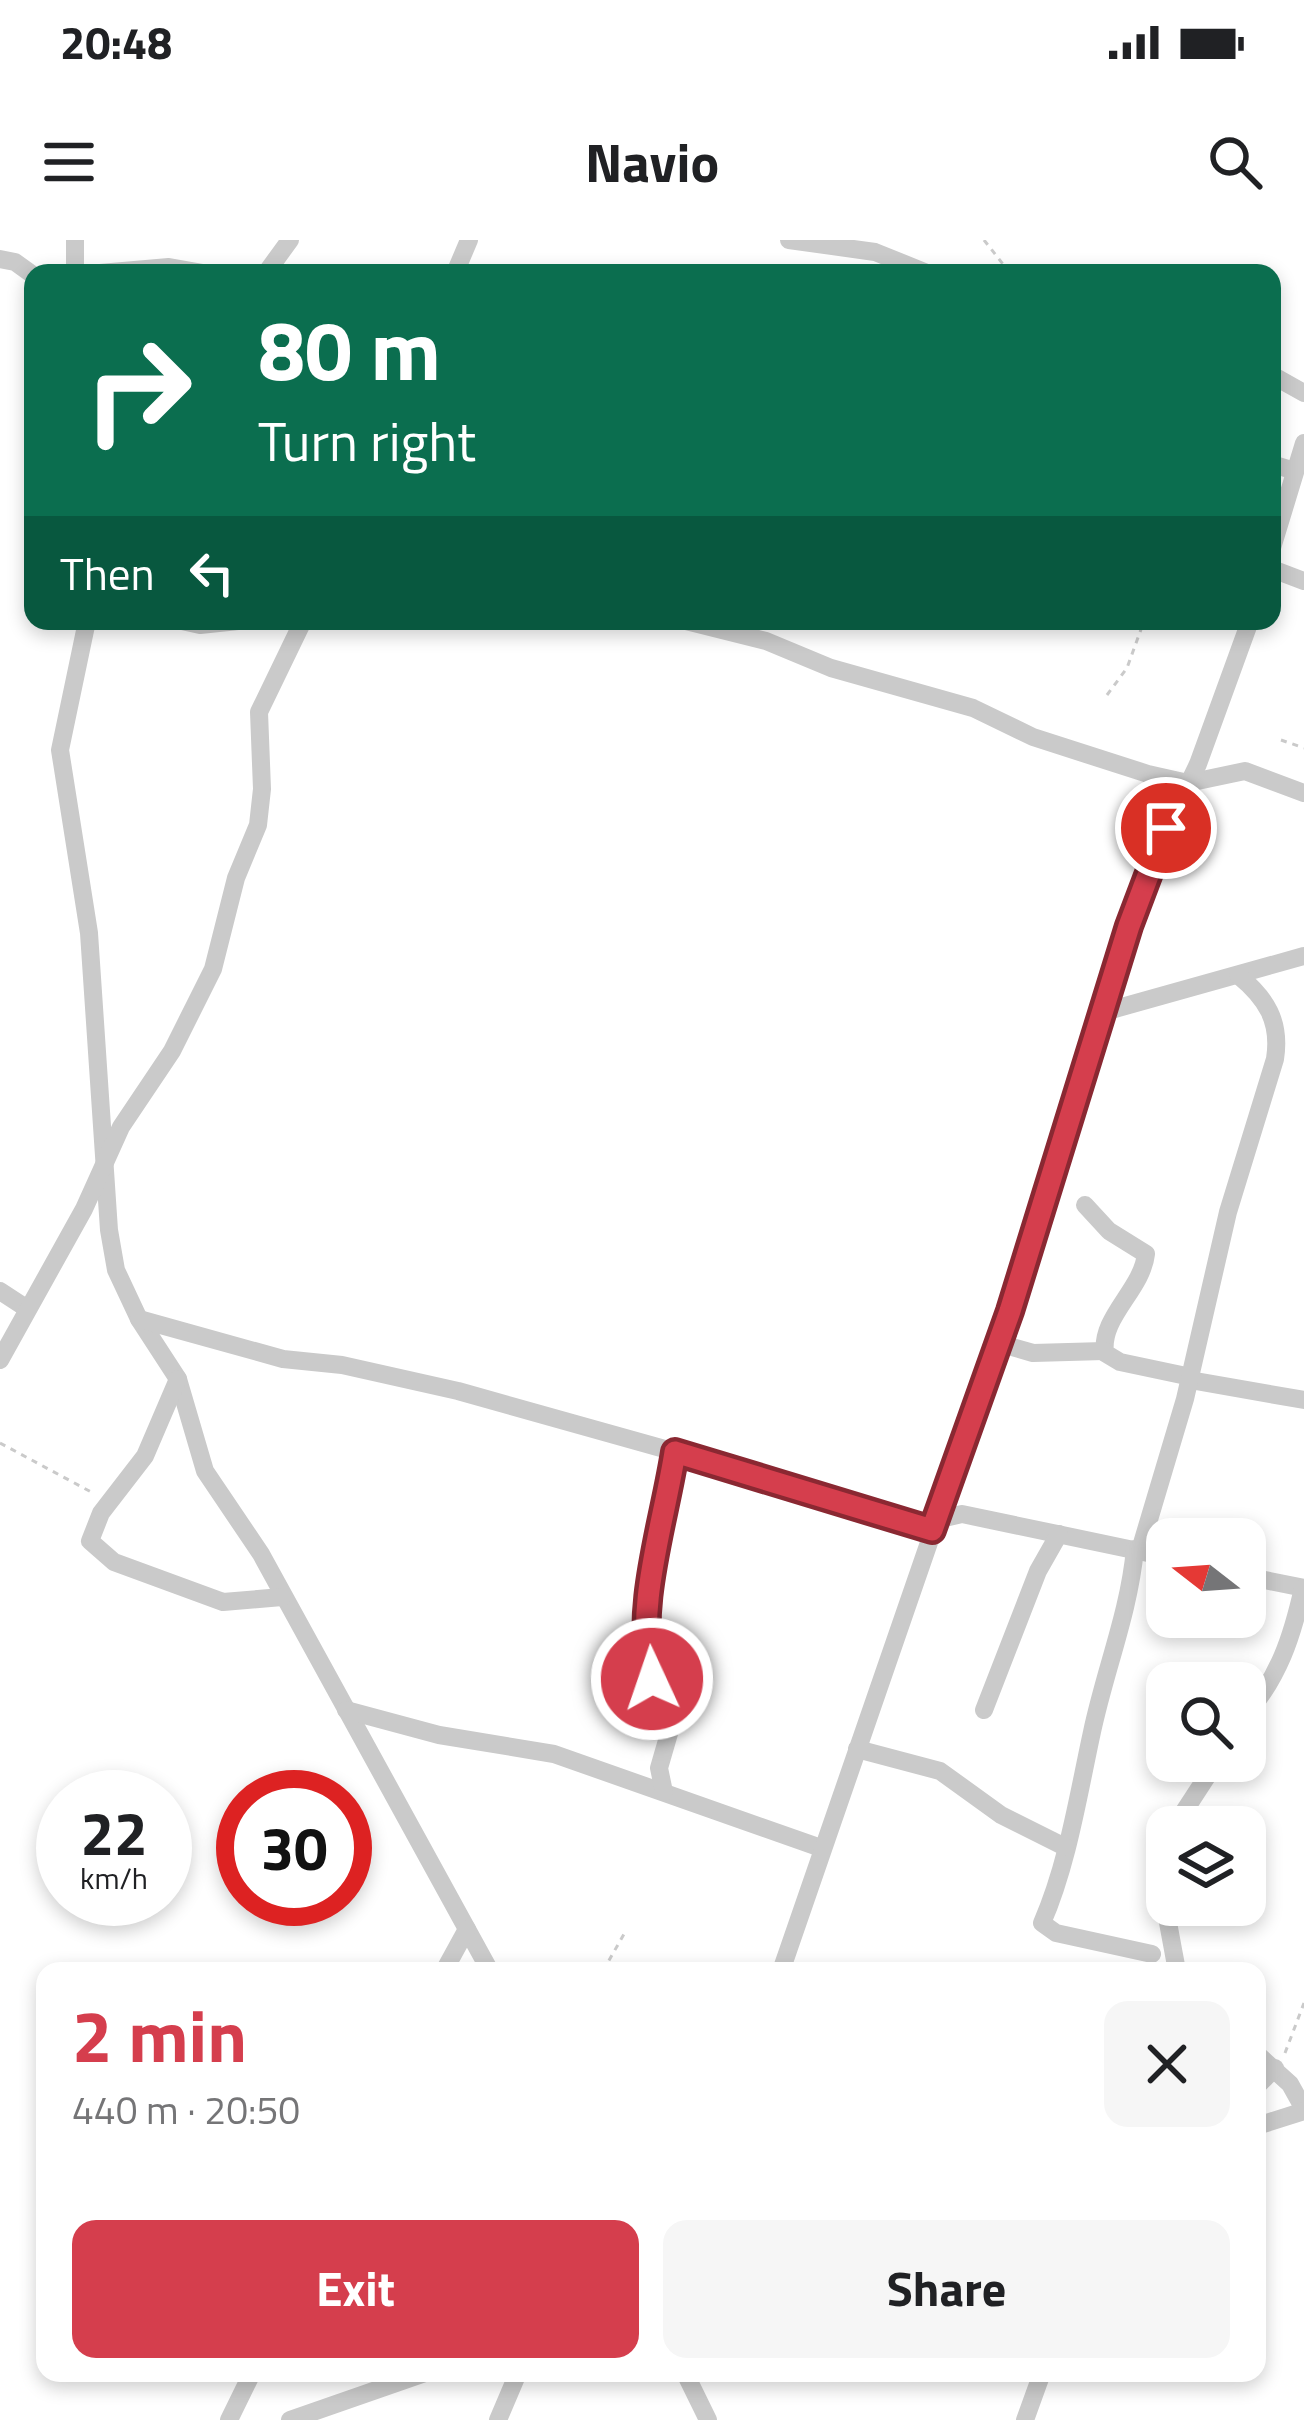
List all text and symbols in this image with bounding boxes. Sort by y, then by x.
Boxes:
text: 20:48 [60,8,172,76]
text: Navio [585,121,719,203]
icon: menu [36,129,102,195]
icon: search [1202,129,1268,195]
text: 80 m [258,285,441,413]
icon: right [60,312,216,468]
text: Turn right [258,400,476,482]
text: Then [60,539,155,607]
icon: left [179,540,245,606]
pin [1115,777,1217,879]
icon: arrive [1133,795,1199,861]
north arrow [1146,1518,1266,1638]
map controls [1146,1518,1266,1926]
position arrow [589,1616,715,1742]
button: search [1146,1662,1266,1782]
speed limit sign: 30 [216,1770,372,1926]
text: 22 [80,1787,148,1878]
button: layers [1146,1806,1266,1926]
text: km/h [80,1855,148,1901]
text: 2 min [72,1980,247,2090]
button: close [1104,2001,1230,2127]
text: 440 m · 20:50 [72,2080,300,2139]
button: Exit [72,2220,639,2358]
button: Share [663,2220,1230,2358]

